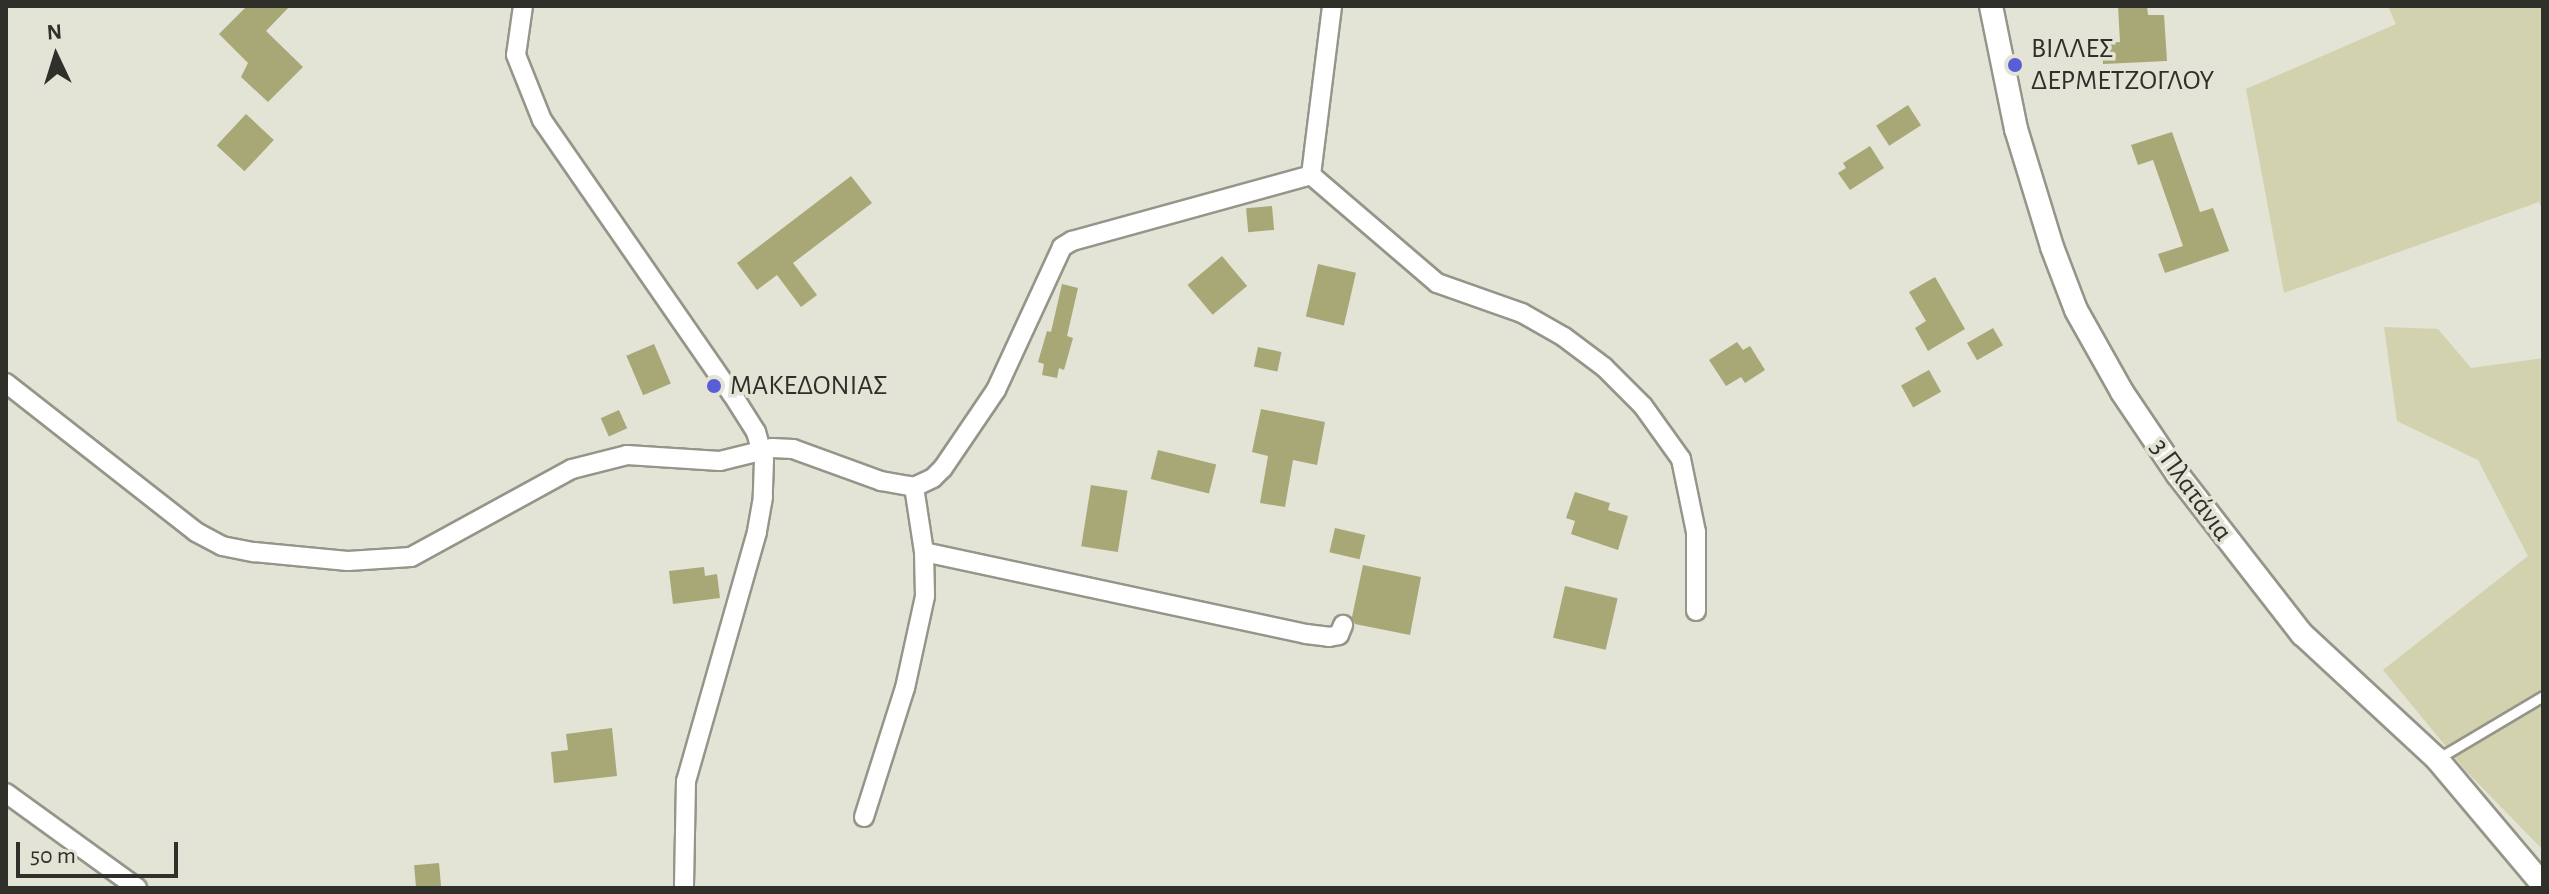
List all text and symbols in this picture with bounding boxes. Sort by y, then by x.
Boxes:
north arrow [16,16,96,96]
text: N [46,21,63,44]
place label: ΒΙΛΛΕΣ ΔΕΡΜΕΤΖΟΓΛΟΥ [2031,32,2214,98]
marker: ΒΙΛΛΕΣ ΔΕΡΜΕΤΖΟΓΛΟΥ [2006,56,2024,74]
place label: ΜΑΚΕΔΟΝΙΑΣ [730,369,888,403]
marker: ΜΑΚΕΔΟΝΙΑΣ [705,377,723,395]
street label: 3 Πλατάνια [2142,432,2240,548]
scale bar [20,826,182,876]
text: 50 m [30,844,76,868]

